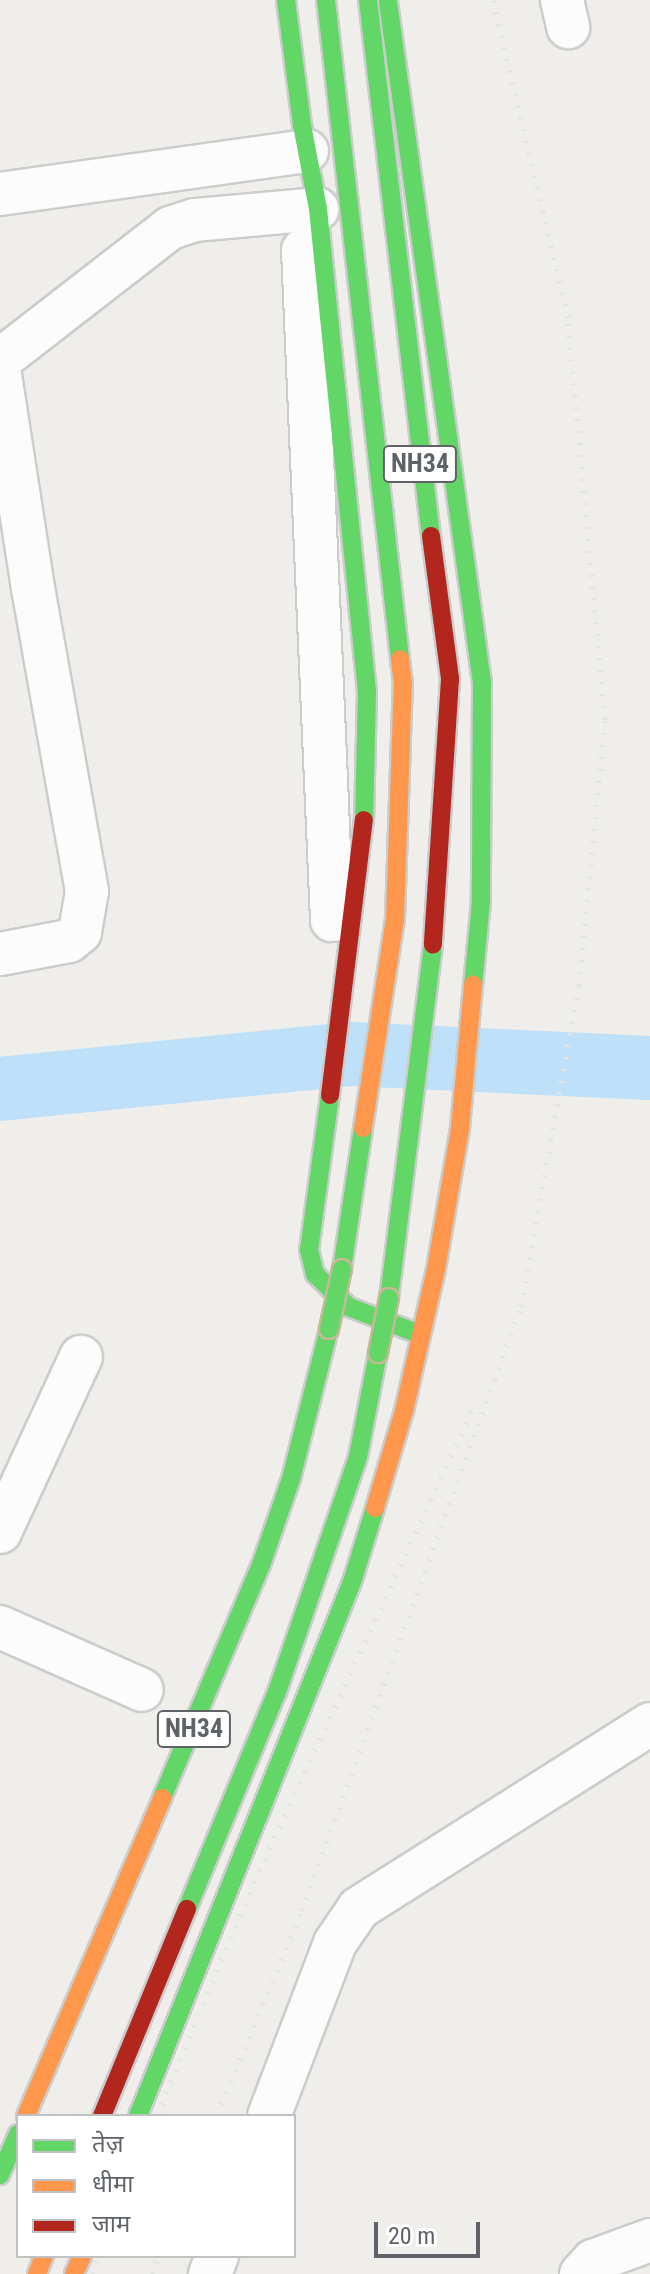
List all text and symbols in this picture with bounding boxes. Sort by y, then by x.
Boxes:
road number: NH34 [382,442,458,486]
road number: NH34 [156,1707,232,1751]
legend [16,2114,296,2258]
text: तेज़ [92,2130,124,2158]
text: धीमा [92,2170,134,2198]
scale bar [378,2206,484,2256]
text: जाम [92,2210,130,2238]
text: 20 m [388,2222,435,2250]

